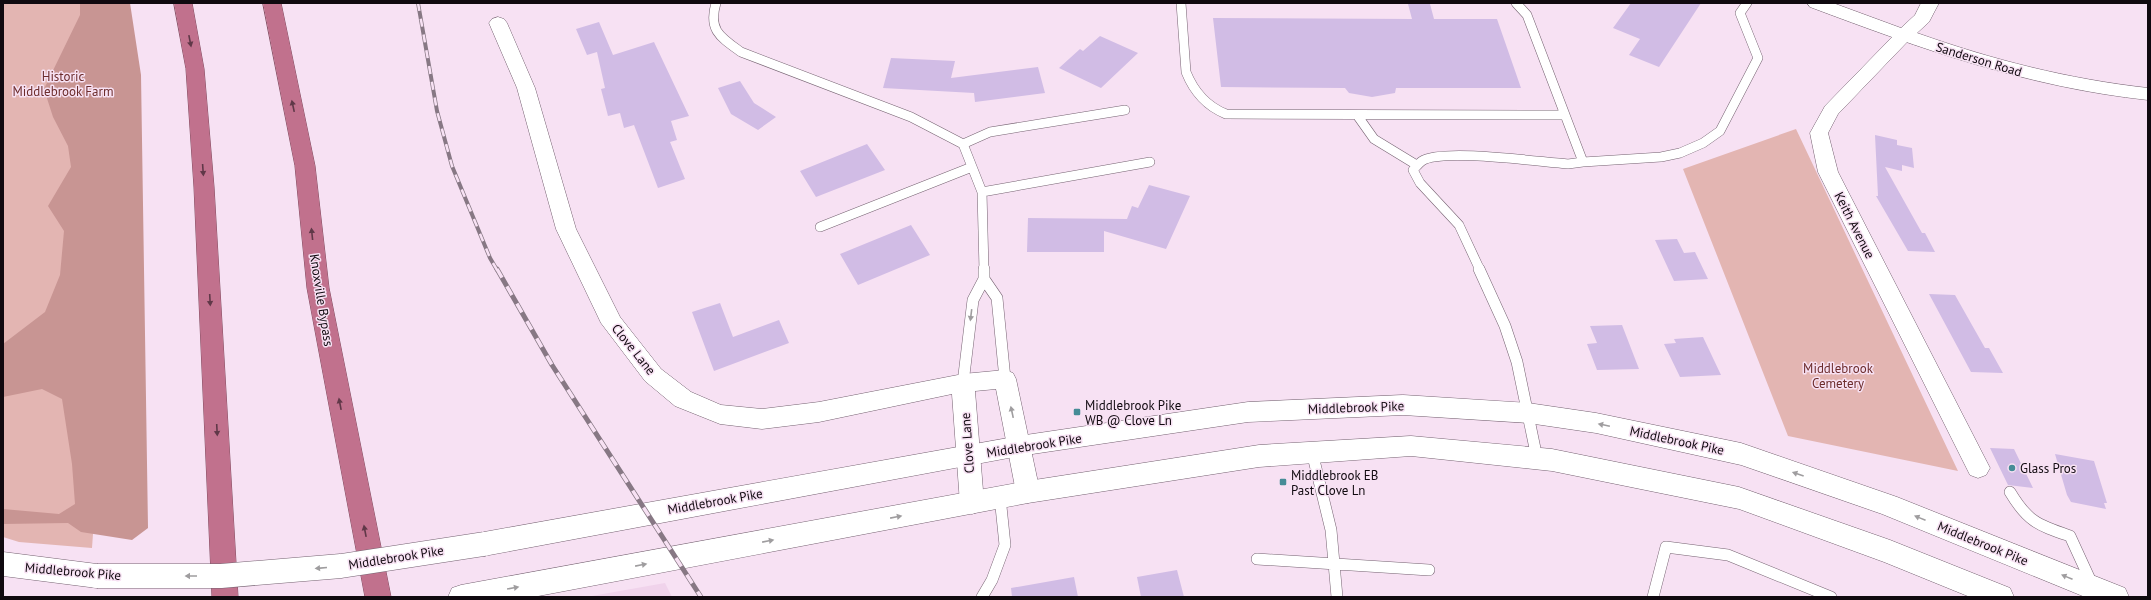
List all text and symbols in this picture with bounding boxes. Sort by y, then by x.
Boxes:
one-way arrow [187,35,193,47]
street label: Sanderson Road [1934,38,2024,81]
park label: Historic Middlebrook Farm [13,68,113,100]
one-way arrow [289,100,295,112]
one-way arrow [200,164,206,177]
street label: Keith Avenue [1831,189,1879,261]
one-way arrow [309,228,316,240]
street label: Knoxville Bypass [306,253,337,348]
one-way arrow [207,294,214,306]
one-way arrow [968,309,974,321]
street label: Clove Lane [608,320,659,378]
park label: Middlebrook Cemetery [1803,360,1874,392]
place label: Middlebrook Pike WB @ Clove Ln [1085,397,1181,429]
street label: Middlebrook Pike [1308,397,1404,418]
one-way arrow [337,398,343,410]
one-way arrow [1009,406,1015,418]
marker: Middlebrook Pike WB @ Clove Ln [1072,407,1082,417]
street label: Clove Lane [957,412,978,474]
one-way arrow [1598,421,1610,427]
street label: Middlebrook Pike [1628,422,1726,459]
one-way arrow [213,424,220,436]
street label: Middlebrook Pike [985,430,1083,461]
place label: Glass Pros [2020,460,2076,477]
marker: Glass Pros [2007,463,2017,473]
place label: Middlebrook EB Past Clove Ln [1291,467,1378,499]
one-way arrow [1791,471,1803,477]
marker: Middlebrook EB Past Clove Ln [1278,477,1288,487]
street label: Middlebrook Pike [666,485,764,518]
one-way arrow [890,514,902,520]
one-way arrow [1915,515,1926,521]
street label: Middlebrook Pike [1935,518,2031,569]
one-way arrow [362,525,368,537]
one-way arrow [762,537,775,543]
street label: Middlebrook Pike [347,542,445,573]
street label: Middlebrook Pike [24,559,122,584]
one-way arrow [635,561,647,567]
one-way arrow [315,564,327,571]
one-way arrow [184,573,197,579]
one-way arrow [2060,573,2072,579]
one-way arrow [507,585,519,591]

